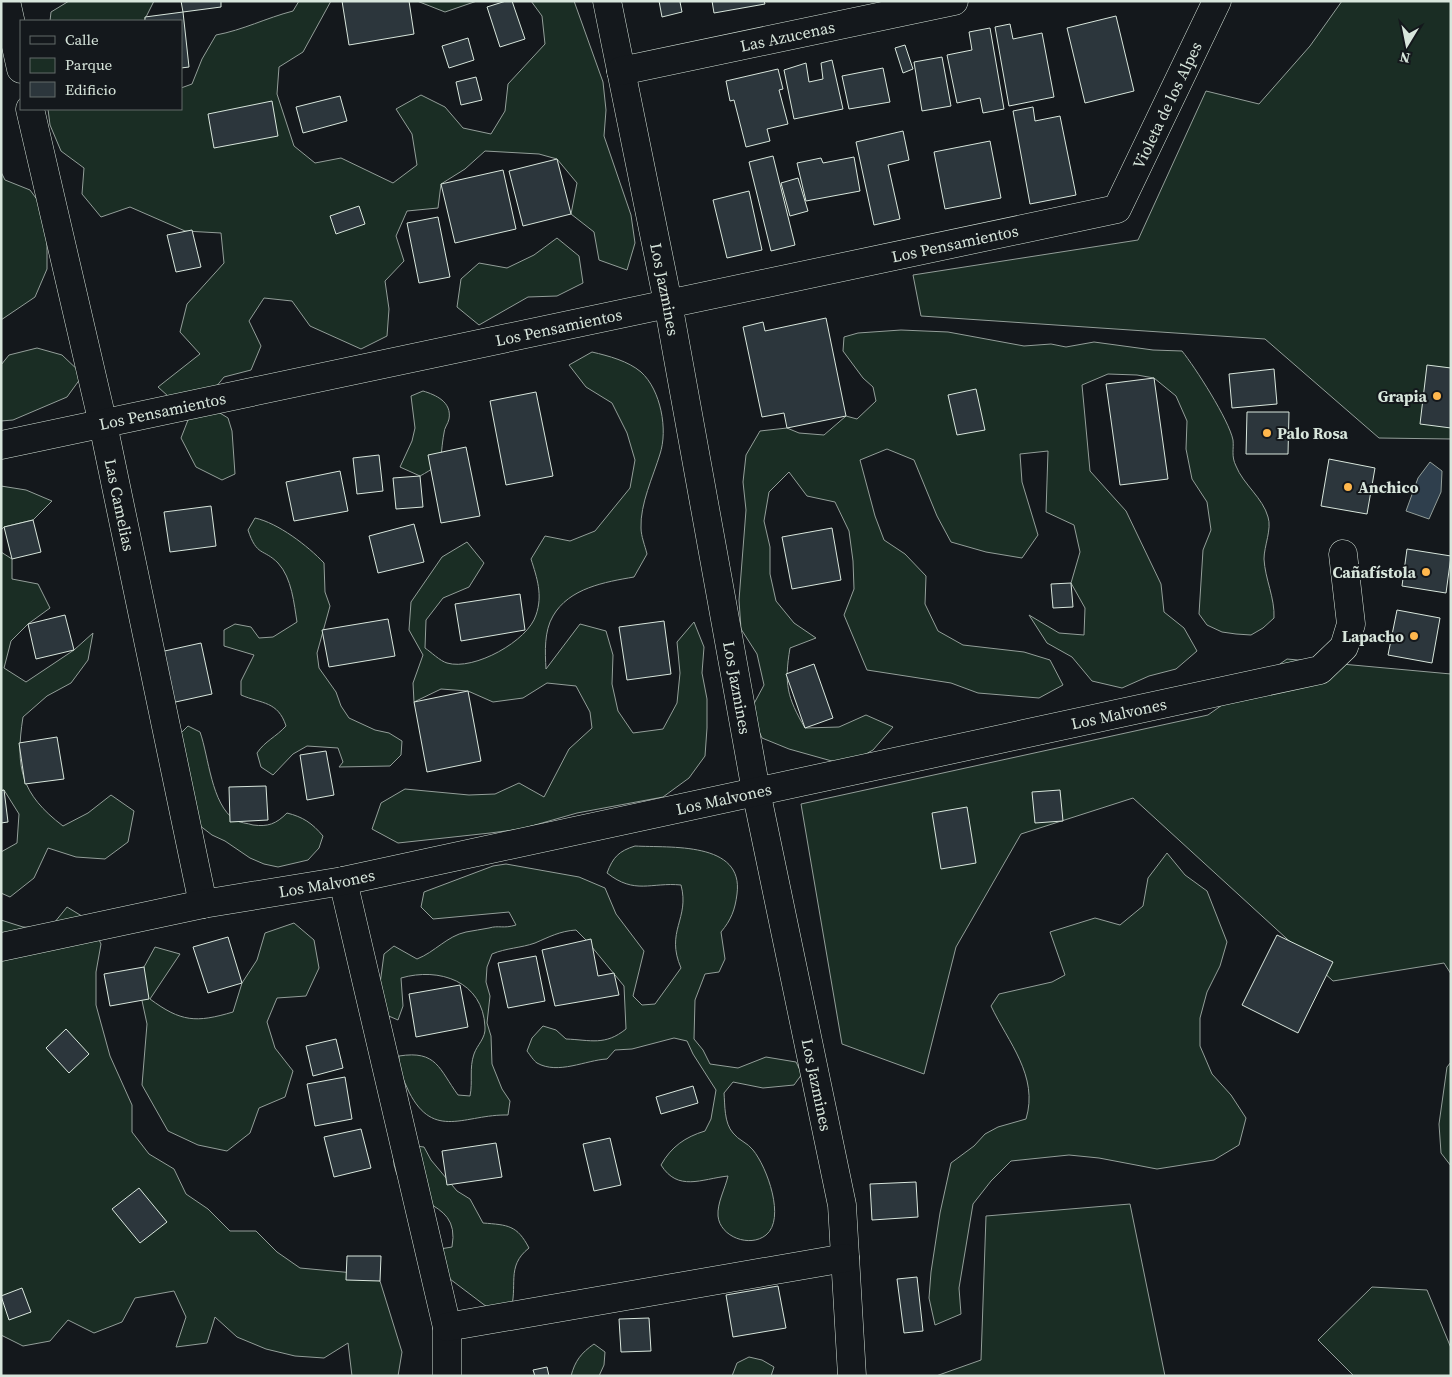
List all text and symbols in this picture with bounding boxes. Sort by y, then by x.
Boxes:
street label: Las Azucenas [738,15,837,57]
legend [20,20,182,110]
north arrow [1382,20,1432,70]
text: Calle [65,29,99,50]
street label: Violeta de los Alpes [1127,38,1207,172]
text: N [1398,47,1412,69]
text: Parque [65,54,113,75]
text: Edificio [65,79,116,100]
street label: Los Pensamientos [890,219,1020,267]
street label: Los Jazmines [645,241,685,337]
street label: Los Pensamientos [493,303,624,351]
place label: Grapia [1378,385,1427,407]
street label: Los Pensamientos [97,387,228,435]
marker: Grapia [1431,390,1443,402]
place label: Palo Rosa [1277,422,1349,444]
marker: Palo Rosa [1261,427,1273,439]
street label: Las Camelias [100,457,140,553]
place label: Anchico [1358,476,1419,498]
marker: Anchico [1342,481,1354,493]
place label: Cañafístola [1332,561,1416,583]
marker: Cañafístola [1420,566,1432,578]
place label: Lapacho [1342,625,1404,647]
marker: Lapacho [1408,630,1420,642]
street label: Los Jazmines [718,639,757,736]
street label: Los Malvones [1069,692,1169,734]
street label: Los Malvones [674,778,774,820]
street label: Los Malvones [277,863,377,902]
street label: Los Jazmines [797,1036,837,1133]

